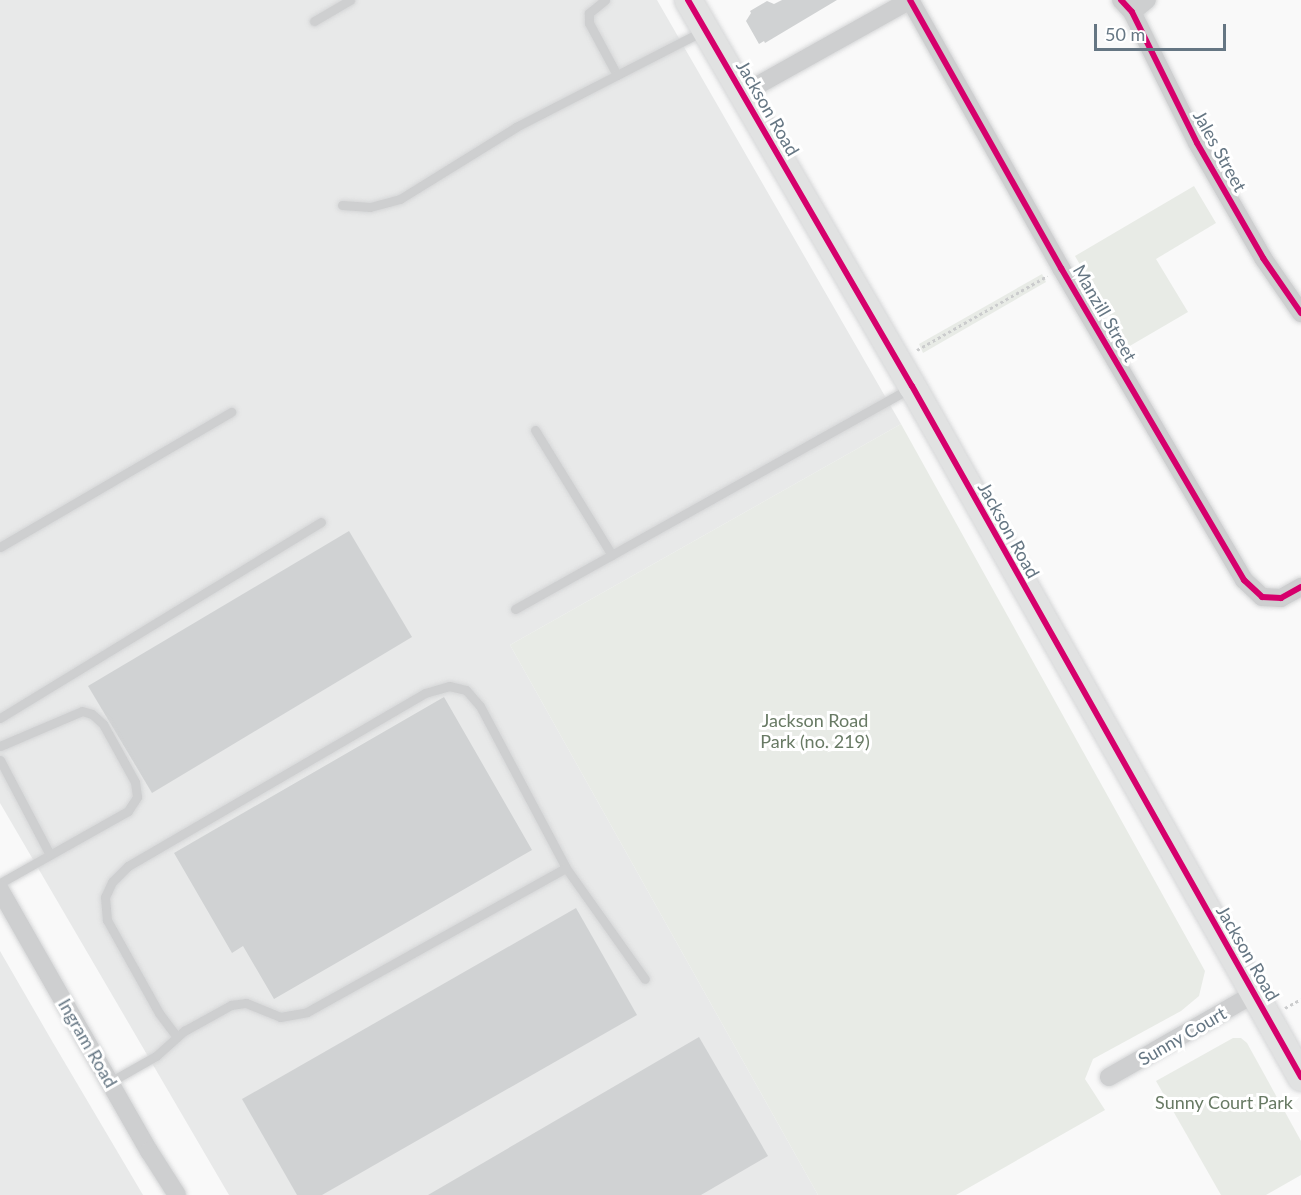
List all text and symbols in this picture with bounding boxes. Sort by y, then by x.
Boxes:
scale bar [1097,12,1229,50]
text: 50 m [1105,23,1145,45]
street label: Jackson Road [732,56,804,160]
street label: Jales Street [1189,107,1251,195]
street label: Manzill Street [1069,261,1141,365]
street label: Jackson Road [974,478,1044,582]
park label: Jackson Road Park (no. 219) [760,710,870,752]
street label: Jackson Road [1212,901,1284,1005]
street label: Ingram Road [54,995,122,1091]
street label: Sunny Court [1134,1002,1230,1070]
park label: Sunny Court Park [1155,1091,1293,1113]

